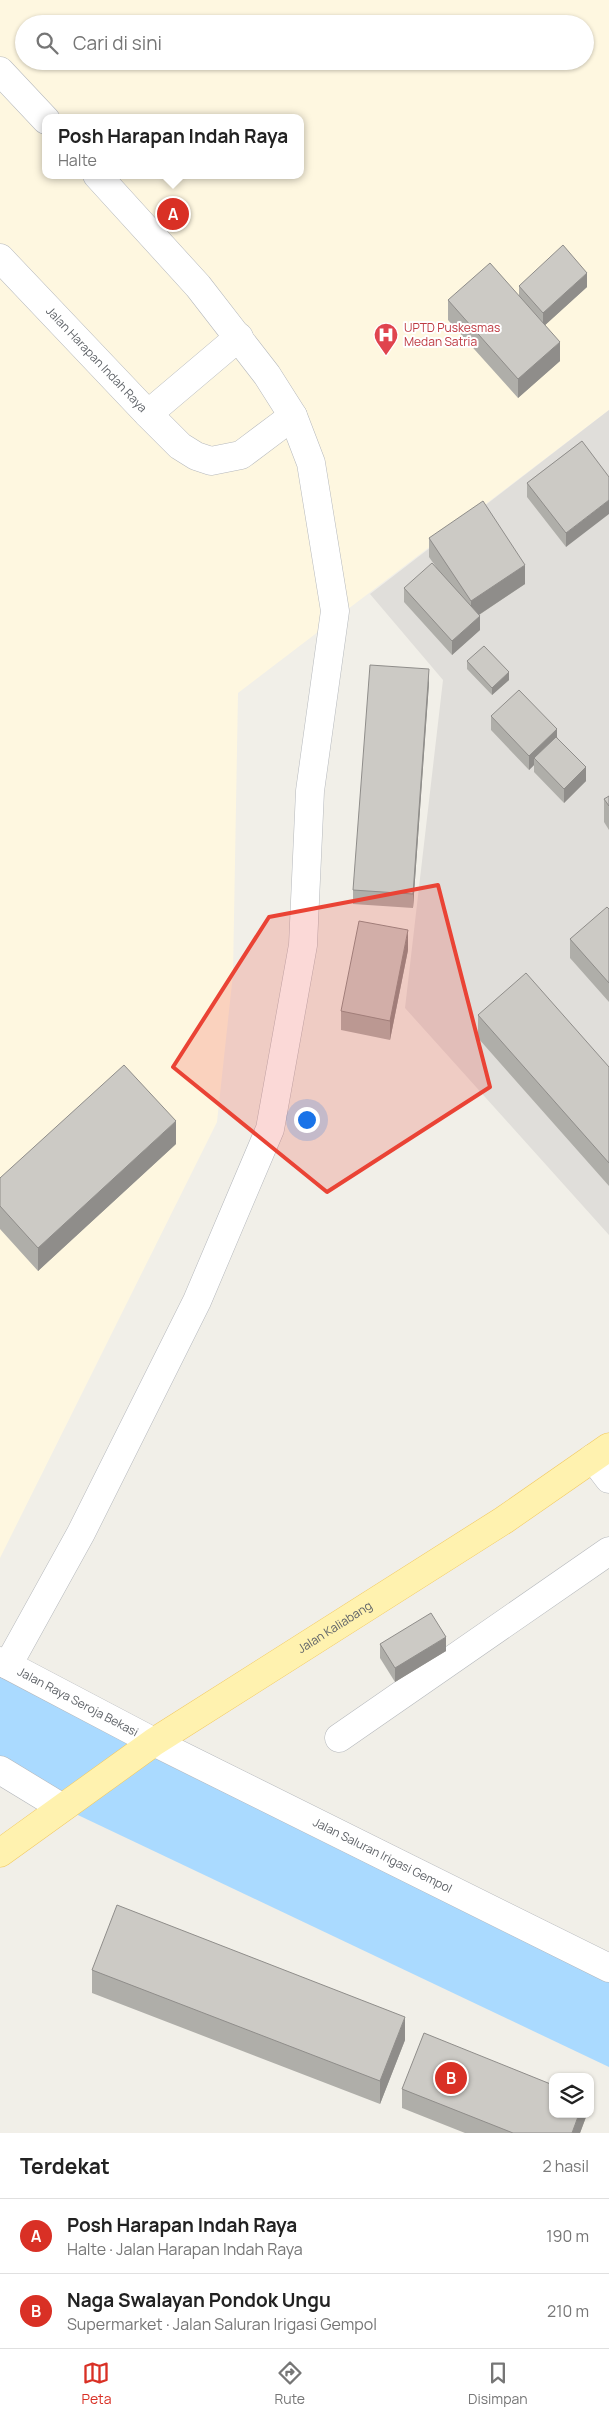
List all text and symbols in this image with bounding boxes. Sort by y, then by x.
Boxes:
search box [15,15,594,70]
icon: search [33,29,61,57]
text: Cari di sini [73,30,162,56]
popup [42,114,304,179]
text: Posh Harapan Indah Raya [58,123,288,149]
text: Halte [58,149,97,171]
pin: A [157,195,189,233]
street label: Jalan Harapan Indah Raya [42,303,151,416]
place label: UPTD Puskesmas Medan Satria [404,319,500,350]
hospital icon: UPTD Puskesmas Medan Satria [373,322,399,356]
your location [294,1107,320,1133]
street label: Jalan Kaliabang [294,1597,375,1657]
street label: Jalan Raya Seroja Bekasi [15,1663,142,1740]
street label: Jalan Saluran Irigasi Gempol [310,1813,455,1897]
pin: B [435,2059,467,2097]
map controls [549,2073,594,2118]
button: layers [549,2073,594,2118]
text: Terdekat [20,2152,110,2180]
text: 2 hasil [542,2155,589,2177]
text: Posh Harapan Indah Raya [67,2212,297,2238]
text: A [31,2225,41,2247]
text: 190 m [546,2225,589,2247]
text: Halte · Jalan Harapan Indah Raya [67,2238,303,2260]
text: Naga Swalayan Pondok Ungu [67,2287,331,2313]
text: B [31,2300,41,2322]
text: 210 m [547,2300,589,2322]
text: Supermarket · Jalan Saluran Irigasi Gempol [67,2313,377,2335]
tab: Peta [81,2359,111,2408]
tab: Rute [274,2359,305,2408]
tab: Disimpan [468,2359,528,2408]

